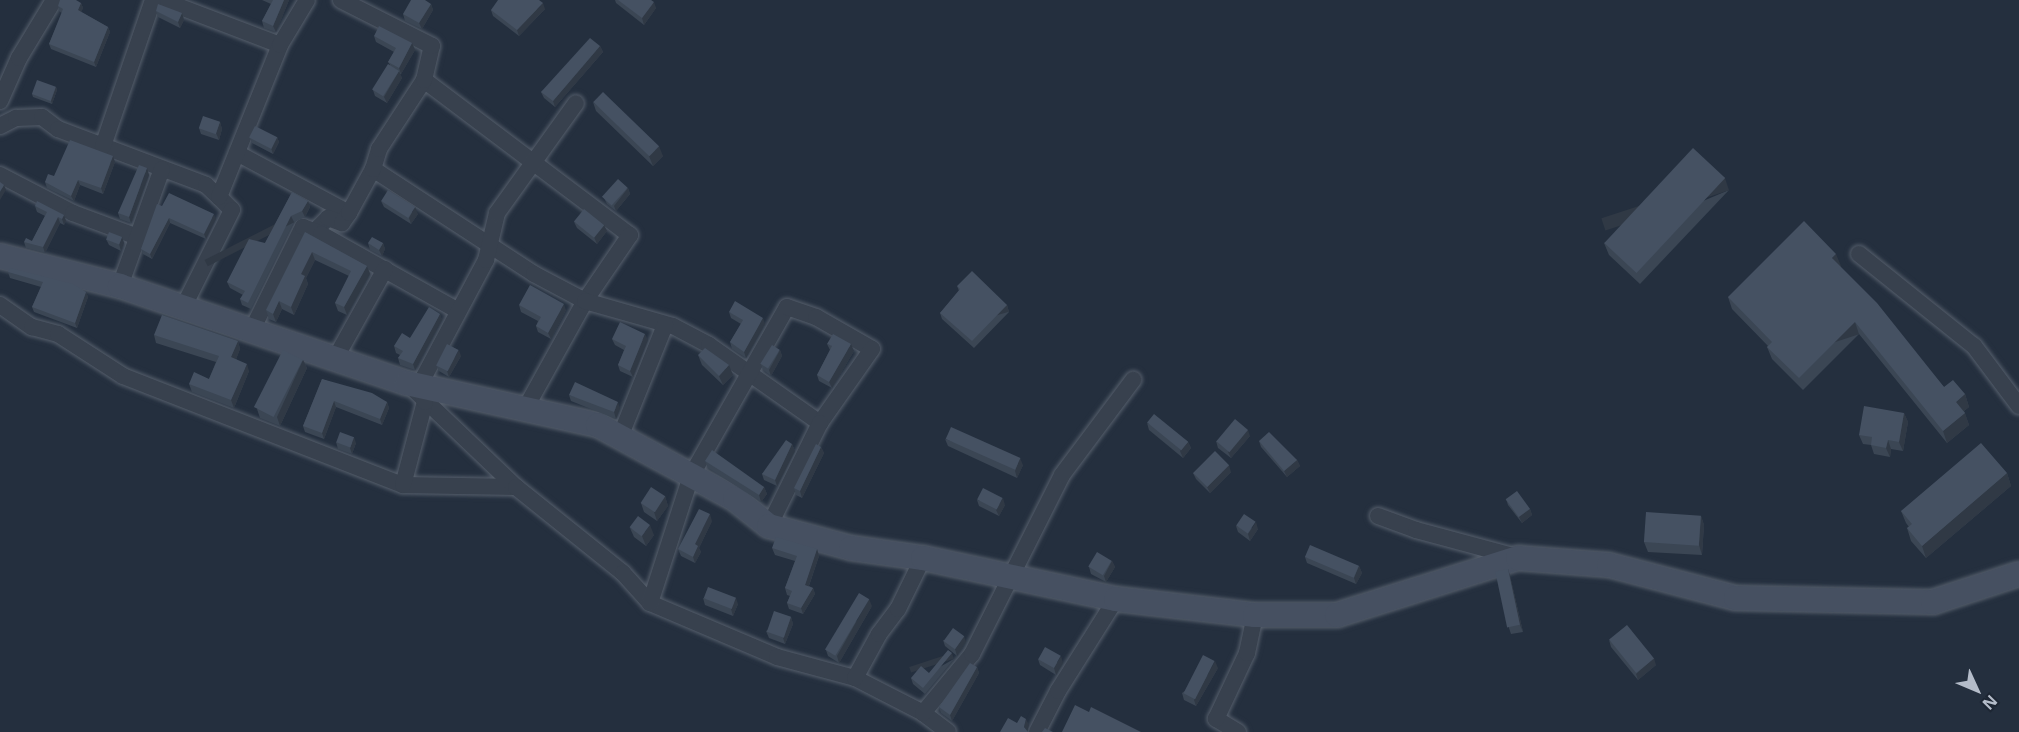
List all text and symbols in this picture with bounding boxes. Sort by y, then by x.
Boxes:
north arrow [1947,660,2007,720]
text: N [1978,690,2002,715]

